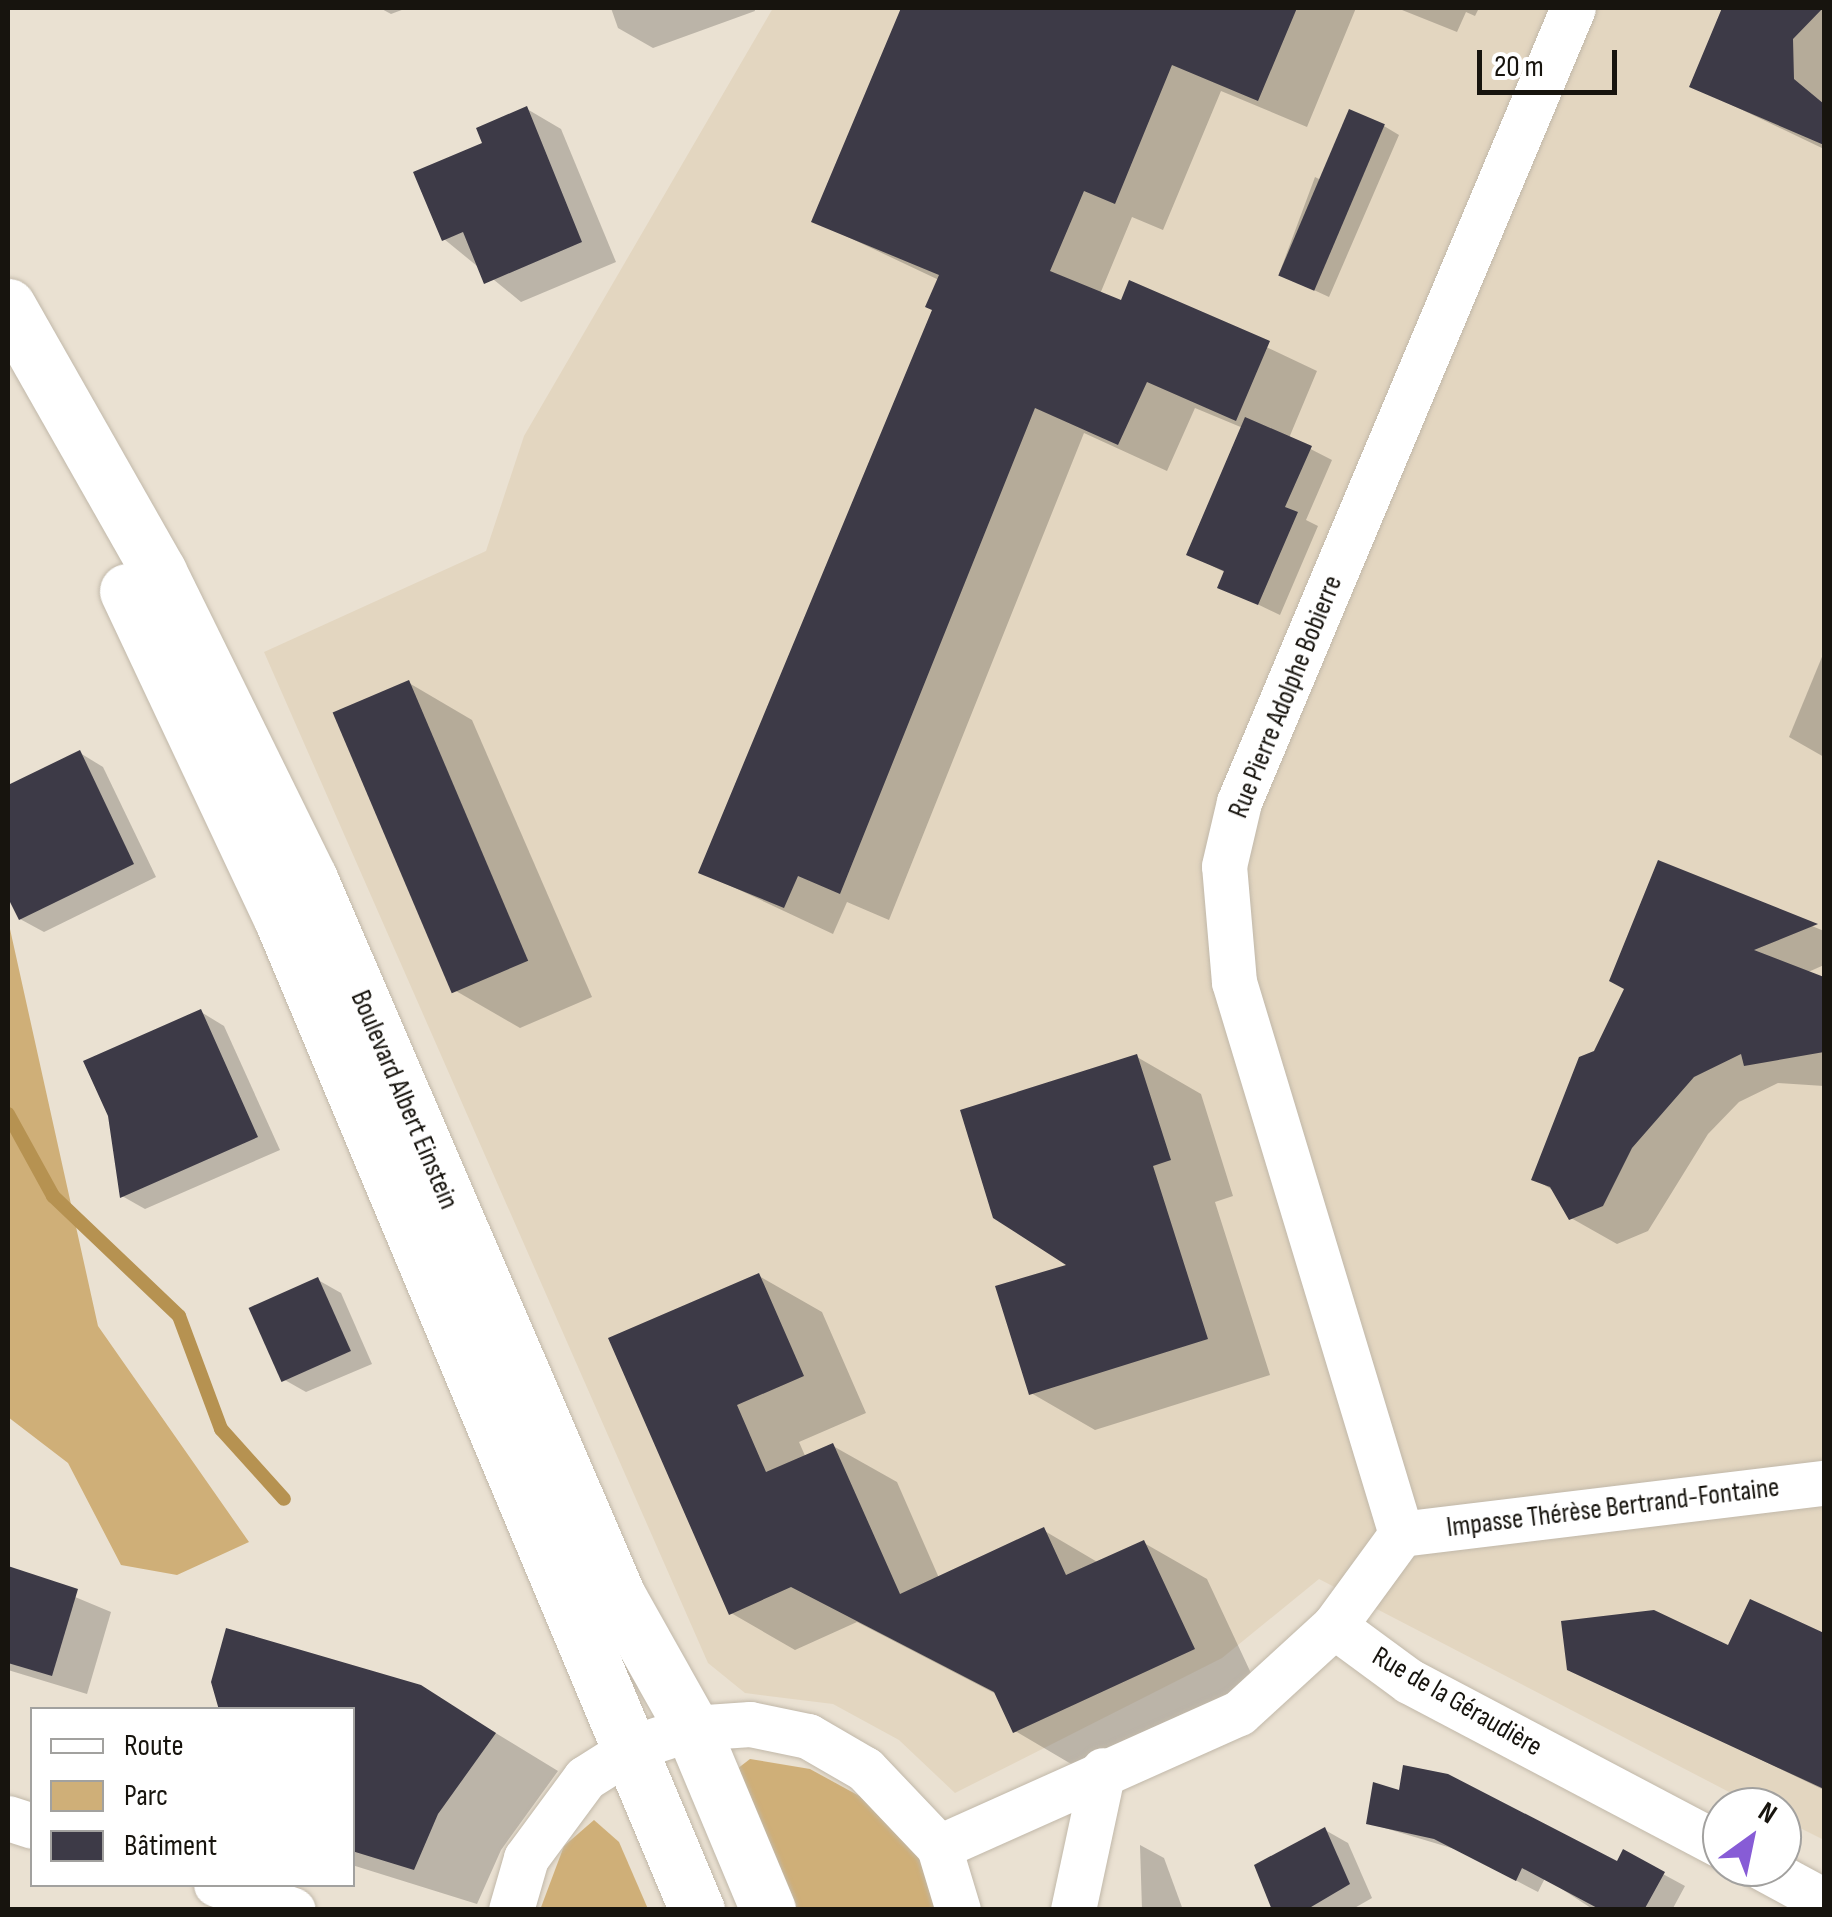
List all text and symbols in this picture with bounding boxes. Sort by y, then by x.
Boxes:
scale bar [1482,30,1622,92]
text: 20 m [1494,49,1544,85]
street label: Rue Pierre Adolphe Bobierre [1222,571,1350,823]
street label: Boulevard Albert Einstein [343,986,465,1214]
street label: Impasse Thérèse Bertrand-Fontaine [1445,1471,1781,1545]
street label: Rue de la Géraudière [1366,1640,1548,1764]
legend [30,1707,355,1887]
text: Route [124,1728,183,1764]
text: Parc [124,1778,168,1814]
north arrow [1702,1787,1802,1887]
text: N [1752,1795,1783,1831]
text: Bâtiment [124,1828,217,1864]

